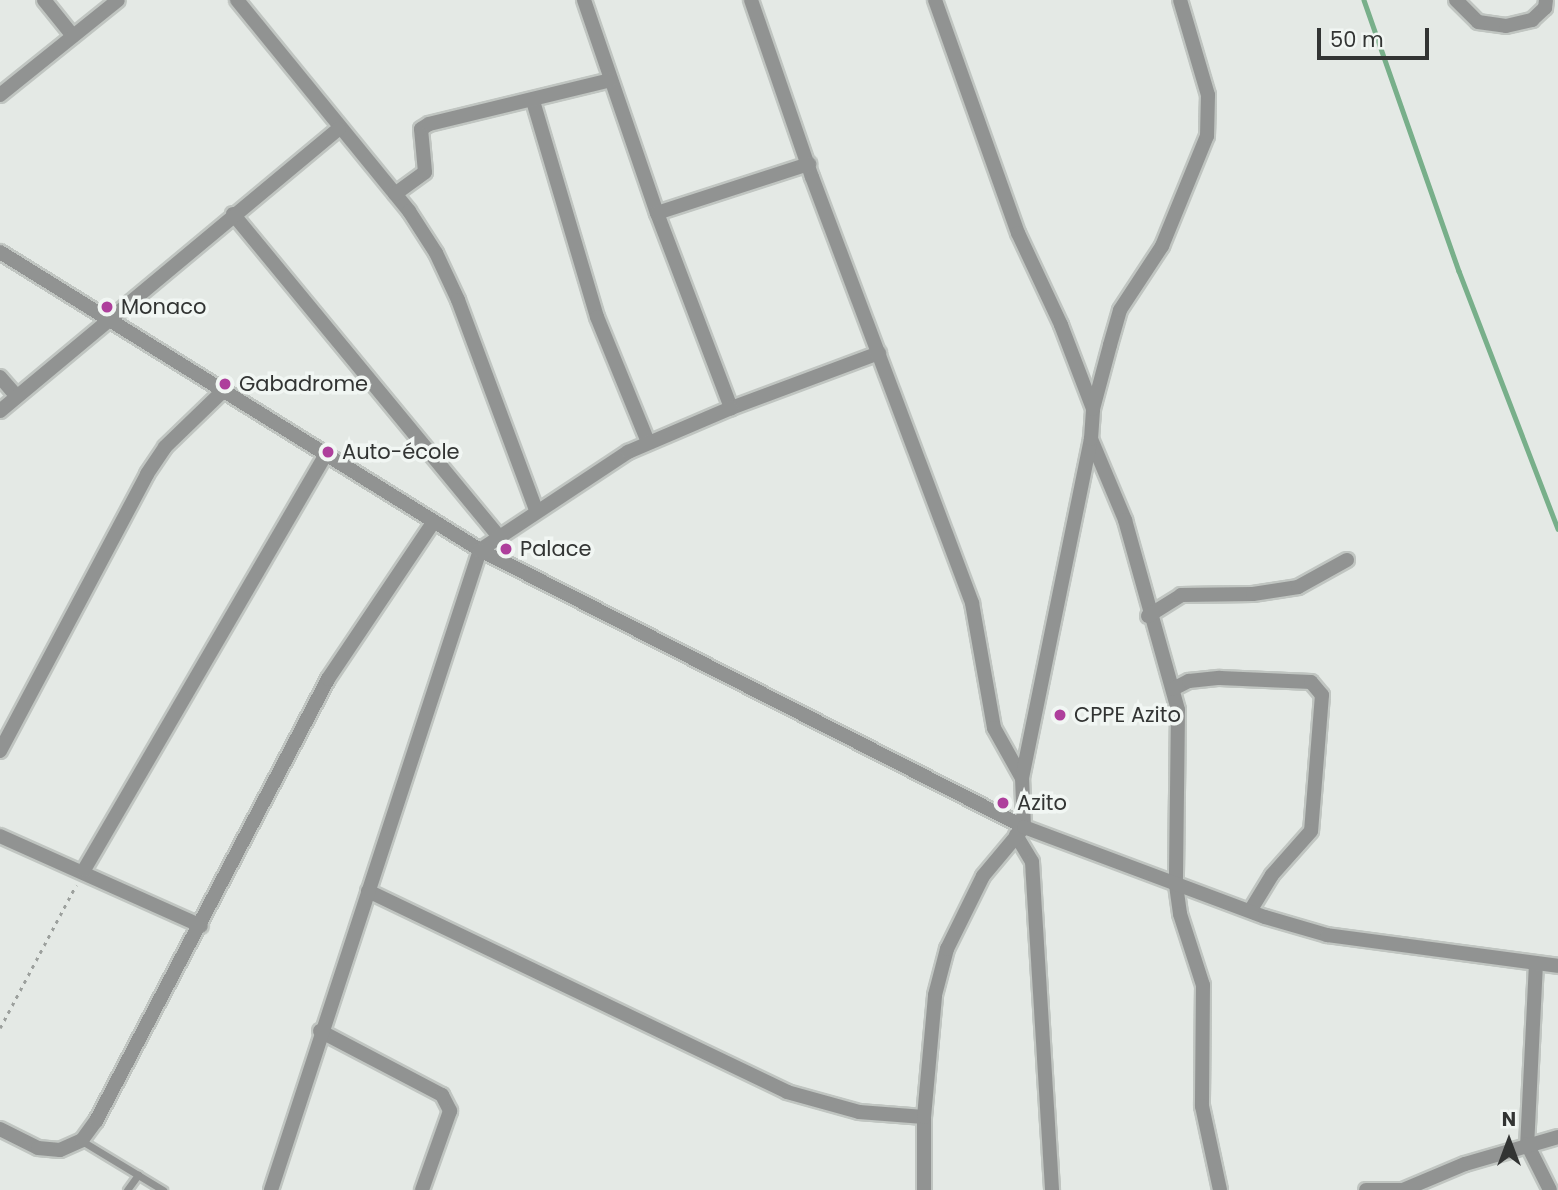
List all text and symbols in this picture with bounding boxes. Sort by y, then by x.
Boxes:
scale bar [1320,14,1432,58]
text: 50 m [1330,25,1384,54]
place label: Monaco [121,294,206,320]
marker: Monaco [99,299,115,315]
place label: Gabadrome [239,371,368,397]
marker: Gabadrome [217,376,233,392]
place label: Auto-école [342,439,460,465]
marker: Auto-école [320,444,336,460]
place label: Palace [520,536,591,562]
marker: Palace [498,541,514,557]
place label: CPPE Azito [1074,702,1181,728]
marker: CPPE Azito [1052,707,1068,723]
place label: Azito [1017,790,1067,816]
marker: Azito [995,795,1011,811]
north arrow [1474,1106,1544,1176]
text: N [1502,1106,1516,1133]

